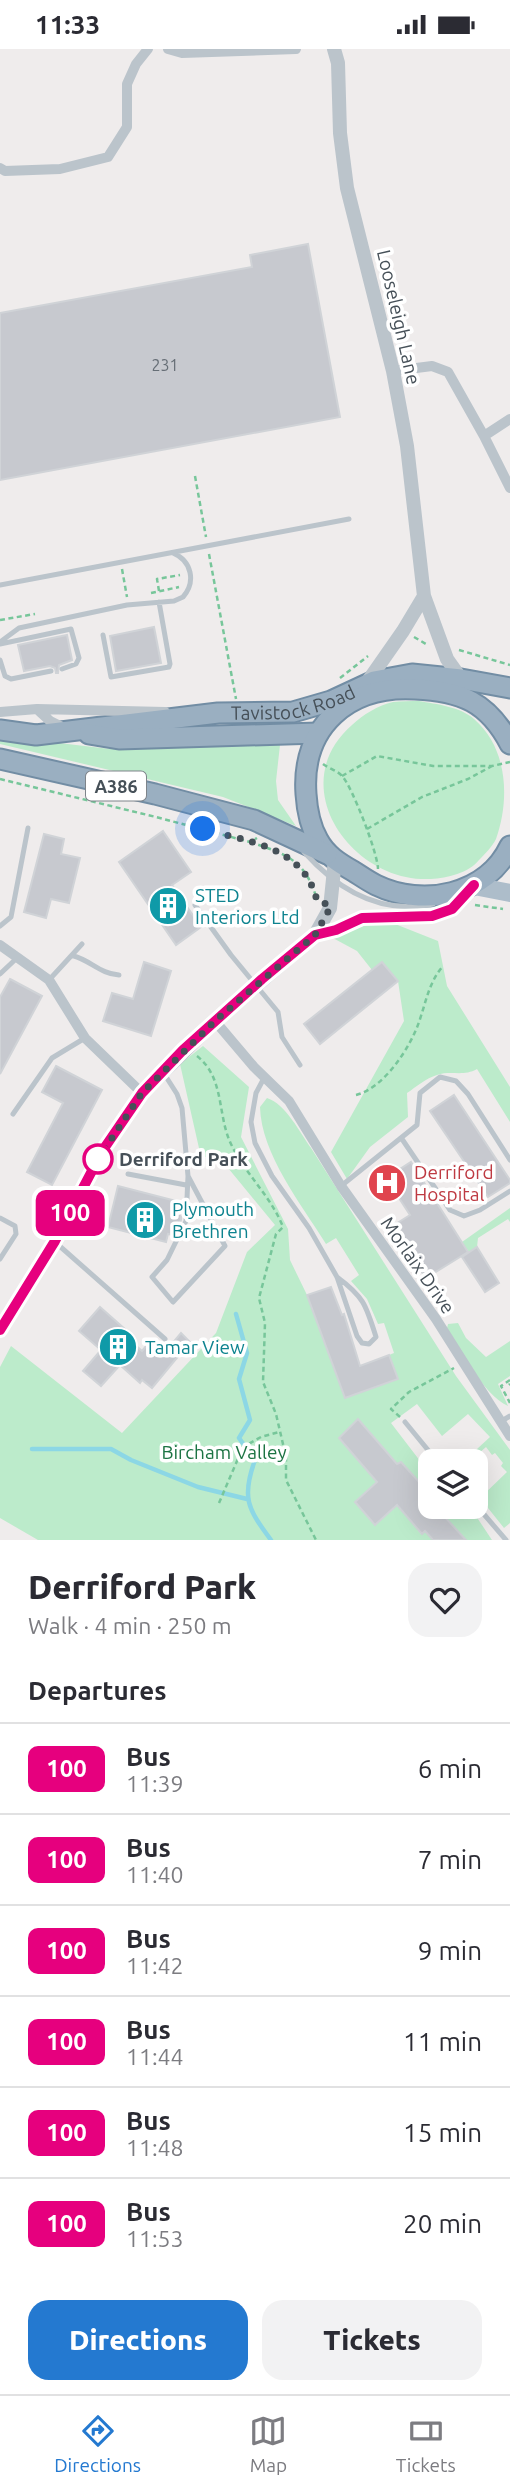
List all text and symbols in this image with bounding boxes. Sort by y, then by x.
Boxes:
text: 11:33 [35,10,100,39]
street label: Looseleigh Lane [373,247,425,387]
house number: 231 [151,356,179,374]
street label: Tavistock Road [231,680,359,724]
road number: A386 [86,771,146,801]
your location [185,811,220,846]
place label: STED Interiors Ltd [195,884,300,928]
building icon: STED Interiors Ltd [147,885,189,927]
marker: Derriford Park [83,1144,113,1174]
place label: Derriford Park [119,1148,248,1170]
place label: Derriford Hospital [414,1161,494,1205]
hospital icon: Derriford Hospital [366,1162,408,1204]
line badge: 100 [30,1190,110,1236]
place label: Plymouth Brethren [172,1198,254,1242]
text: 100 [50,1199,90,1226]
building icon: Plymouth Brethren [124,1199,166,1241]
street label: Morlaix Drive [377,1212,459,1318]
building icon: Tamar View [97,1326,139,1368]
place label: Tamar View [145,1336,245,1358]
park label: Bircham Valley [161,1441,287,1463]
map controls [418,1449,488,1519]
button: layers [418,1449,488,1519]
button: heart [408,1563,482,1637]
text: Derriford Park [28,1568,256,1605]
text: Walk · 4 min · 250 m [28,1613,232,1638]
text: Departures [28,1676,166,1705]
text: Bus [126,1742,171,1771]
text: 6 min [418,1754,482,1783]
text: 100 [46,1755,87,1782]
text: 11:39 [126,1771,184,1796]
text: Bus [126,1833,171,1862]
text: 7 min [418,1845,482,1874]
text: 100 [46,1846,87,1873]
text: 11:40 [126,1862,184,1887]
text: Bus [126,1924,171,1953]
text: 9 min [418,1936,482,1965]
text: 100 [46,1937,87,1964]
text: 11:42 [126,1953,184,1978]
text: Bus [126,2015,171,2044]
text: 11 min [403,2027,482,2056]
text: 100 [46,2028,87,2055]
text: 11:44 [126,2044,184,2069]
text: Bus [126,2106,171,2135]
text: 15 min [403,2118,482,2147]
text: 100 [46,2119,87,2146]
text: 11:48 [126,2135,184,2160]
text: Bus [126,2197,171,2226]
text: 20 min [403,2209,482,2238]
text: 100 [46,2210,87,2237]
text: 11:53 [126,2226,184,2251]
button: Directions [28,2300,248,2380]
button: Tickets [262,2300,482,2380]
tab: Directions [54,2412,141,2476]
tab: Map [249,2412,287,2476]
tab: Tickets [396,2412,456,2476]

